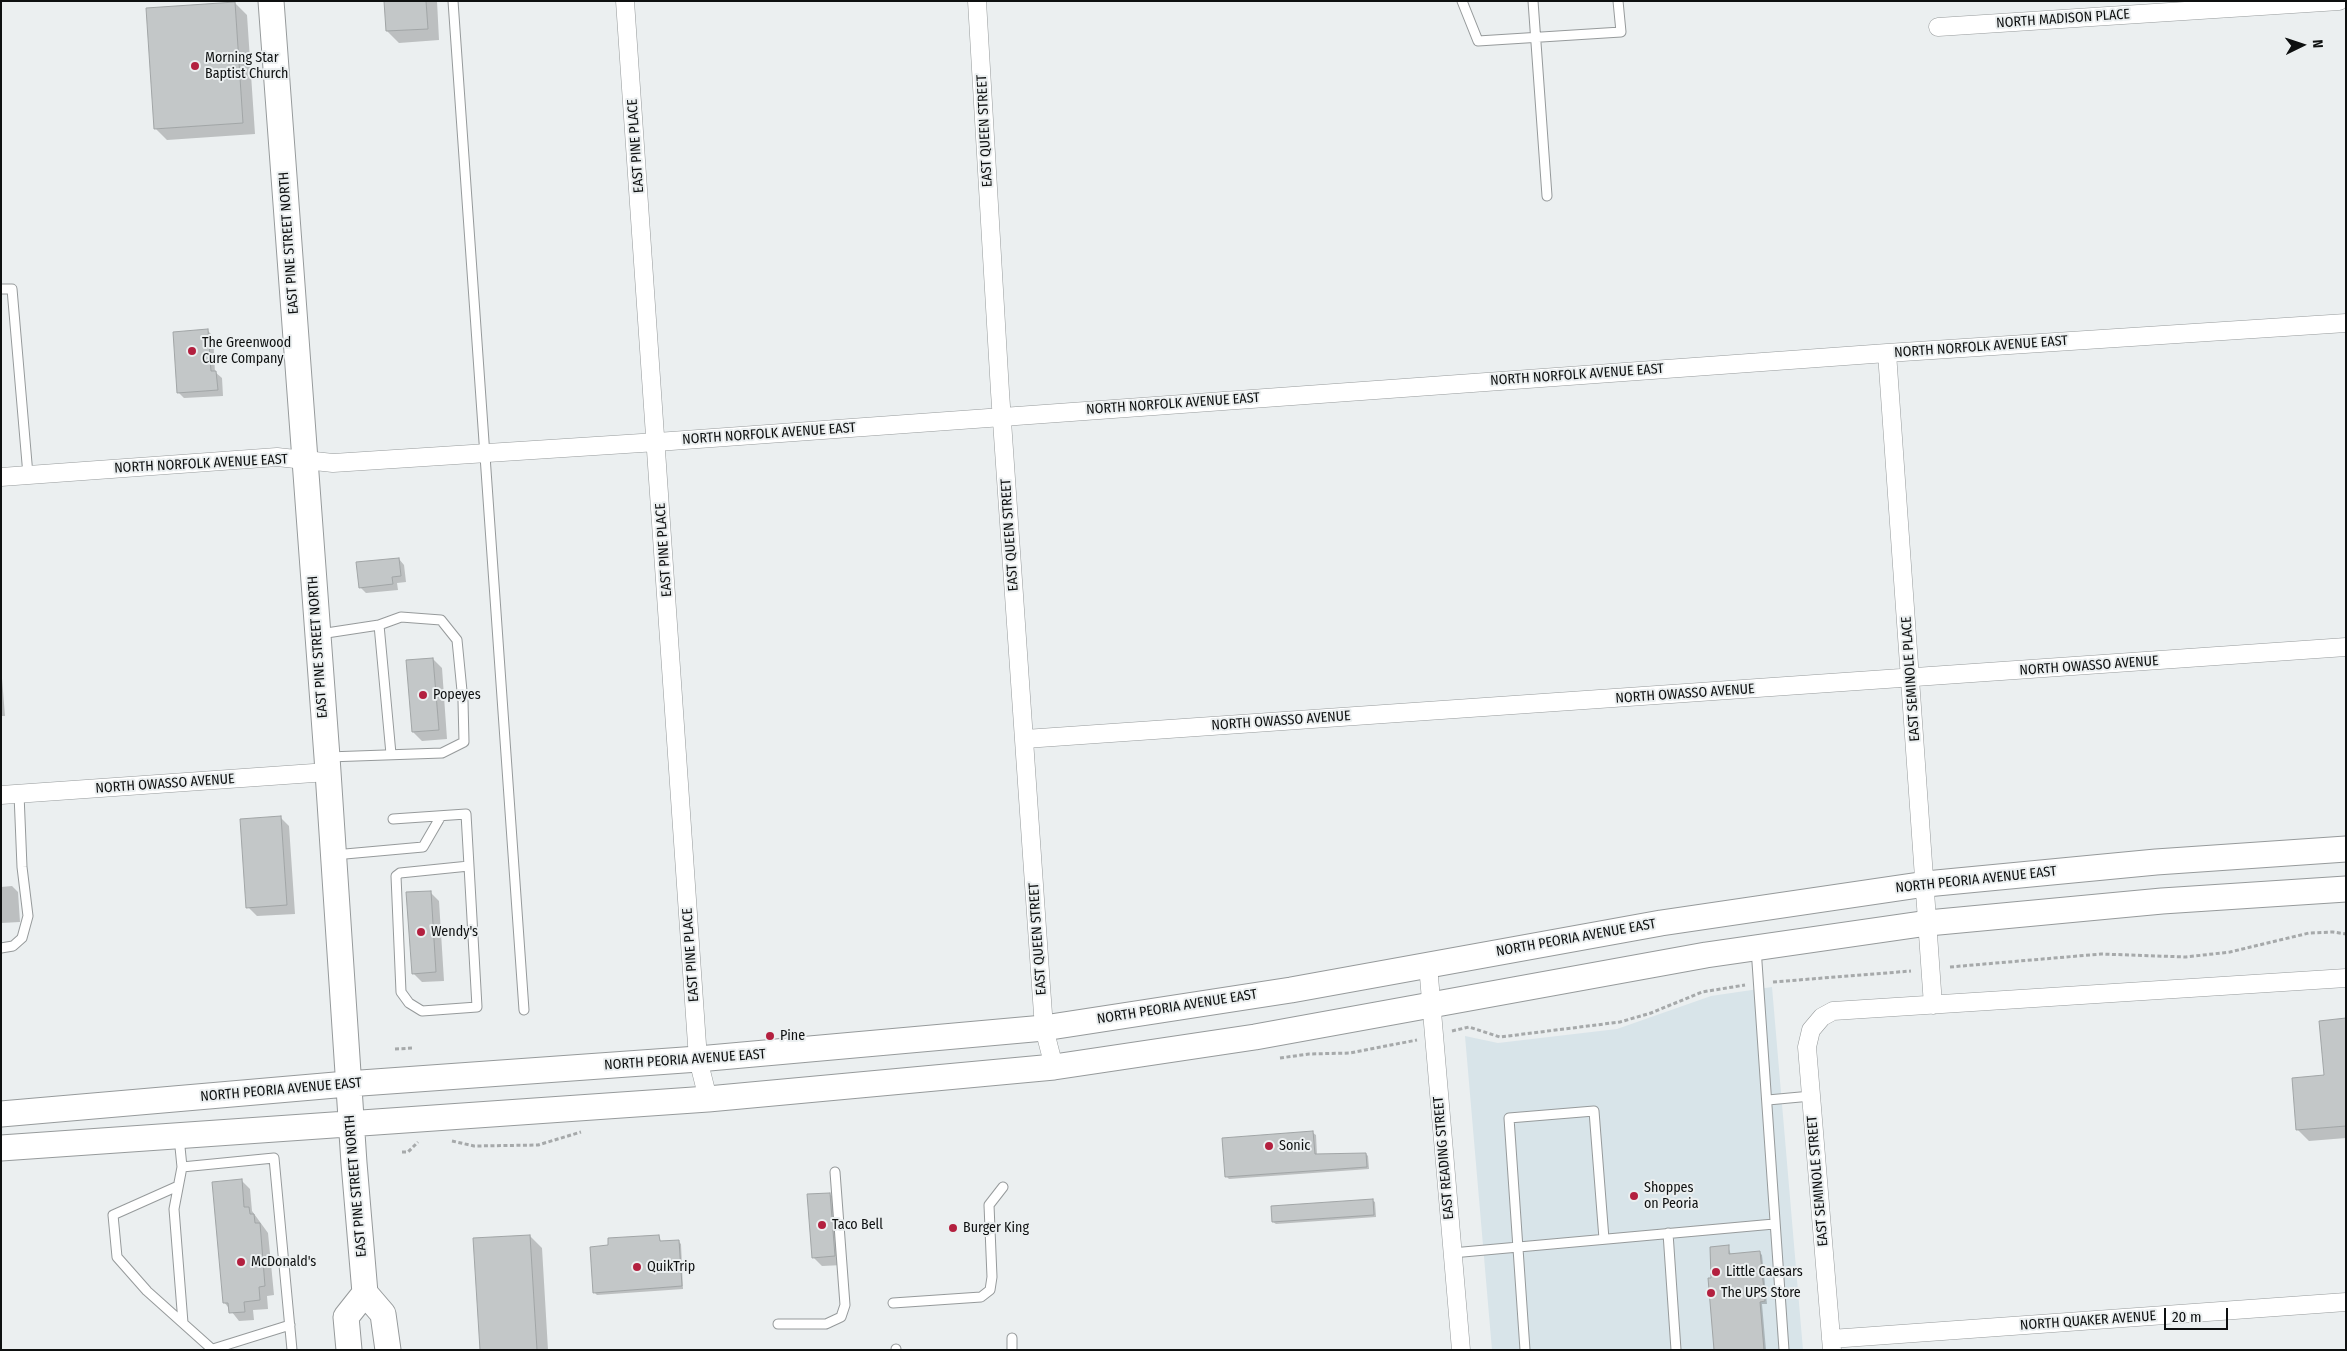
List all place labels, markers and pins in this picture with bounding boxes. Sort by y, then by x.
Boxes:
place label: Morning Star Baptist Church [205,50,288,82]
marker: Morning Star Baptist Church [189,60,201,72]
place label: The Greenwood Cure Company [202,335,291,368]
marker: The Greenwood Cure Company [186,345,198,357]
place label: Popeyes [433,687,481,703]
marker: Popeyes [417,689,429,701]
place label: Wendy's [431,924,478,940]
marker: Wendy's [415,926,427,938]
place label: Pine [780,1028,805,1044]
marker: Pine [764,1030,776,1042]
place label: Sonic [1279,1138,1310,1154]
marker: Sonic [1263,1140,1275,1152]
place label: Shoppes on Peoria [1644,1180,1698,1212]
marker: Shoppes on Peoria [1628,1190,1640,1202]
place label: Taco Bell [832,1217,883,1233]
marker: Taco Bell [816,1219,828,1231]
place label: Burger King [963,1220,1029,1236]
marker: Burger King [947,1222,959,1234]
place label: McDonald's [251,1254,316,1270]
marker: McDonald's [235,1256,247,1268]
place label: QuikTrip [647,1259,695,1275]
marker: QuikTrip [631,1261,643,1273]
place label: Little Caesars [1726,1264,1803,1280]
marker: Little Caesars [1710,1266,1722,1278]
place label: The UPS Store [1721,1285,1801,1301]
marker: The UPS Store [1705,1287,1717,1299]

